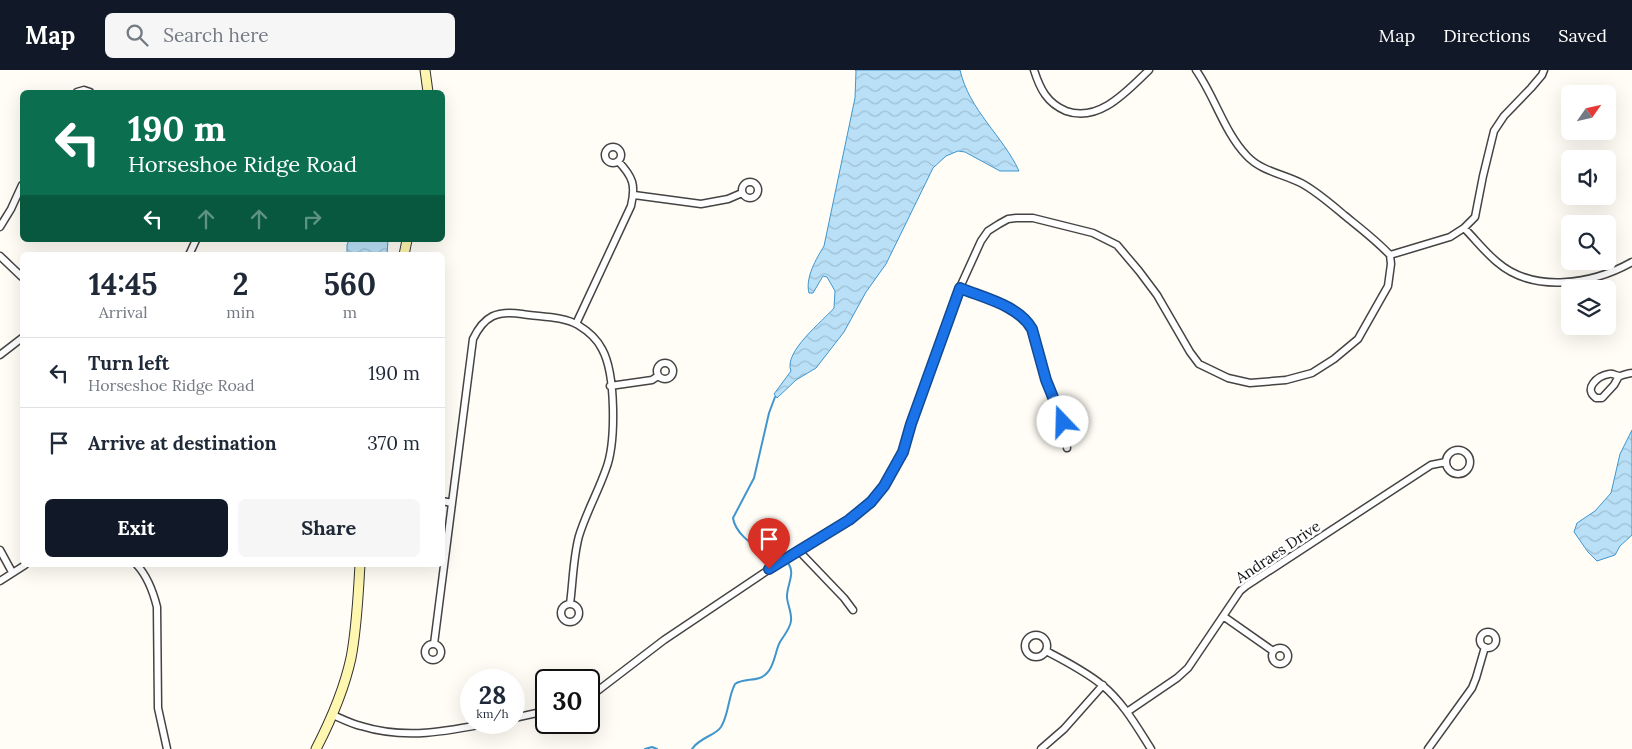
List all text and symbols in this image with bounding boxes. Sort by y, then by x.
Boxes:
search box [105,13,455,58]
text: Map [25,20,75,51]
icon: search [123,21,151,49]
text: Search here [163,23,269,47]
text: Map [1379,24,1415,47]
text: Directions [1443,24,1530,47]
text: Saved [1558,24,1607,47]
north arrow [1561,85,1616,140]
map controls [1561,85,1616,335]
text: 190 m [128,106,226,151]
icon: left [45,110,110,175]
text: Horseshoe Ridge Road [128,150,357,178]
button: sound [1561,150,1616,205]
icon: left [139,205,167,233]
icon: ahead [192,205,220,233]
icon: ahead [245,205,273,233]
icon: right [298,205,326,233]
button: search [1561,215,1616,270]
text: 14:45 [89,265,158,303]
text: 2 [233,265,249,303]
text: 560 [324,265,376,303]
button: layers [1561,280,1616,335]
text: Arrival [99,302,148,322]
text: min [226,302,255,322]
text: m [343,302,357,322]
text: Turn left [88,351,169,375]
icon: left [45,359,73,387]
text: 190 m [368,361,420,385]
text: Horseshoe Ridge Road [88,375,255,395]
position arrow [1036,395,1088,447]
icon: arrive [45,429,73,457]
text: Arrive at destination [88,431,277,455]
text: 370 m [367,431,420,455]
button: Exit [45,499,228,557]
button: Share [238,499,420,557]
street label: Andraes Drive [1231,516,1324,587]
pin [748,518,790,569]
icon: arrive [755,525,783,553]
speed limit sign: 30 [535,669,600,734]
text: 28 [479,679,506,711]
text: km/h [476,706,509,721]

